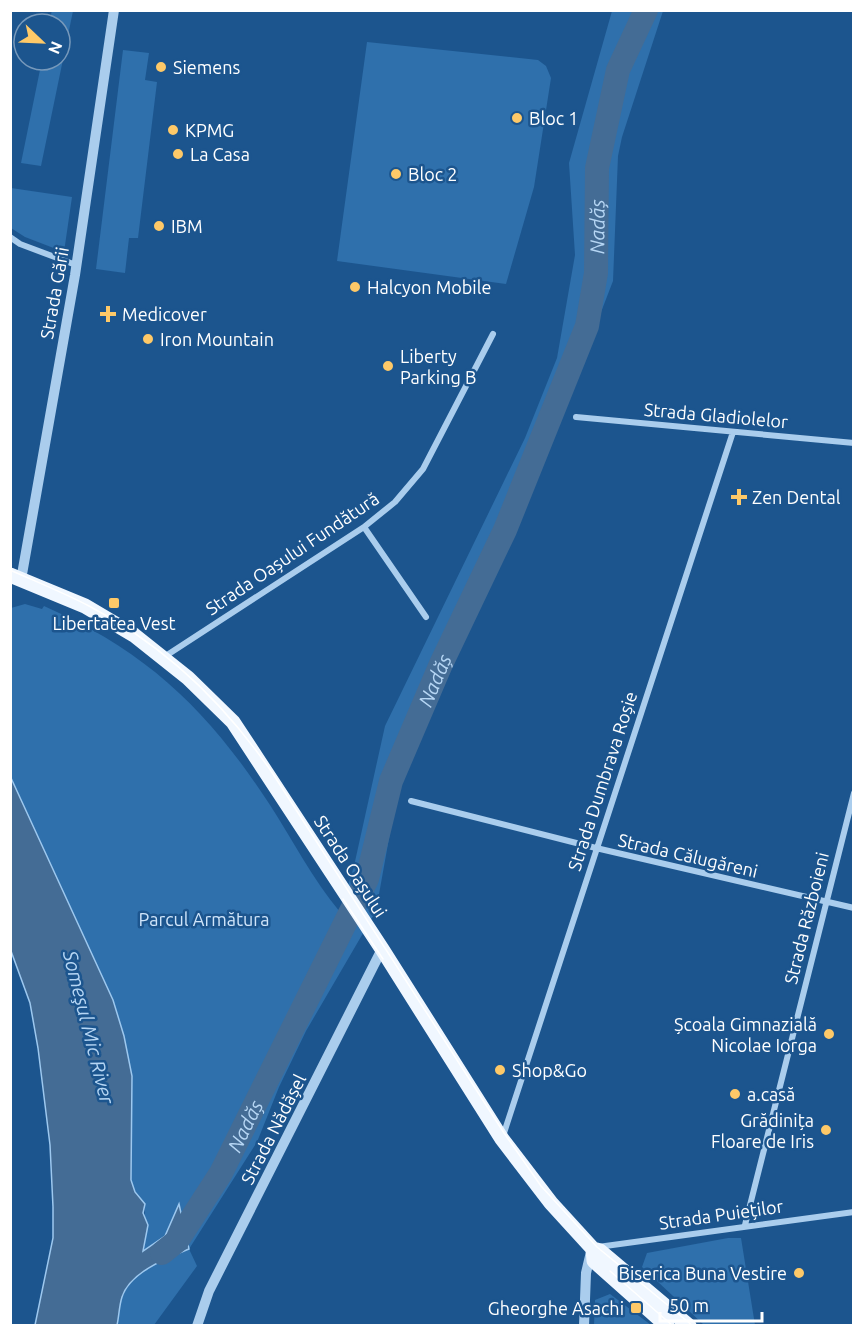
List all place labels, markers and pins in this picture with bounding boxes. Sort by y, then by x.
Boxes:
place label: Siemens [173,57,240,77]
marker: Siemens [154,60,168,74]
place label: Bloc 1 [529,108,578,128]
marker: Bloc 1 [510,111,524,125]
place label: KPMG [185,120,234,140]
marker: KPMG [166,123,180,137]
place label: La Casa [190,144,250,164]
marker: La Casa [171,147,185,161]
place label: Bloc 2 [408,164,457,184]
marker: Bloc 2 [389,167,403,181]
place label: IBM [171,216,203,236]
marker: IBM [152,219,166,233]
place label: Halcyon Mobile [367,277,491,297]
marker: Halcyon Mobile [348,280,362,294]
place label: Medicover [122,304,207,324]
marker: Medicover [99,305,117,323]
place label: Iron Mountain [160,329,274,349]
marker: Iron Mountain [141,332,155,346]
place label: Liberty Parking B [400,346,476,387]
marker: Liberty Parking B [381,359,395,373]
place label: Zen Dental [752,487,841,507]
marker: Zen Dental [730,488,748,506]
marker: Libertatea Vest [107,596,121,610]
place label: Libertatea Vest [52,613,176,633]
place label: Școala Gimnazială Nicolae Iorga [674,1014,817,1055]
marker: Școala Gimnazială Nicolae Iorga [822,1027,836,1041]
place label: Shop&Go [512,1060,587,1080]
marker: Shop&Go [493,1063,507,1077]
place label: a.casă [747,1084,795,1104]
marker: a.casă [728,1087,742,1101]
place label: Grădinița Floare de Iris [711,1110,814,1151]
marker: Grădinița Floare de Iris [819,1123,833,1137]
place label: Biserica Buna Vestire [618,1263,787,1283]
marker: Biserica Buna Vestire [792,1266,806,1280]
place label: Gheorghe Asachi [488,1298,624,1318]
marker: Gheorghe Asachi [629,1301,643,1315]

